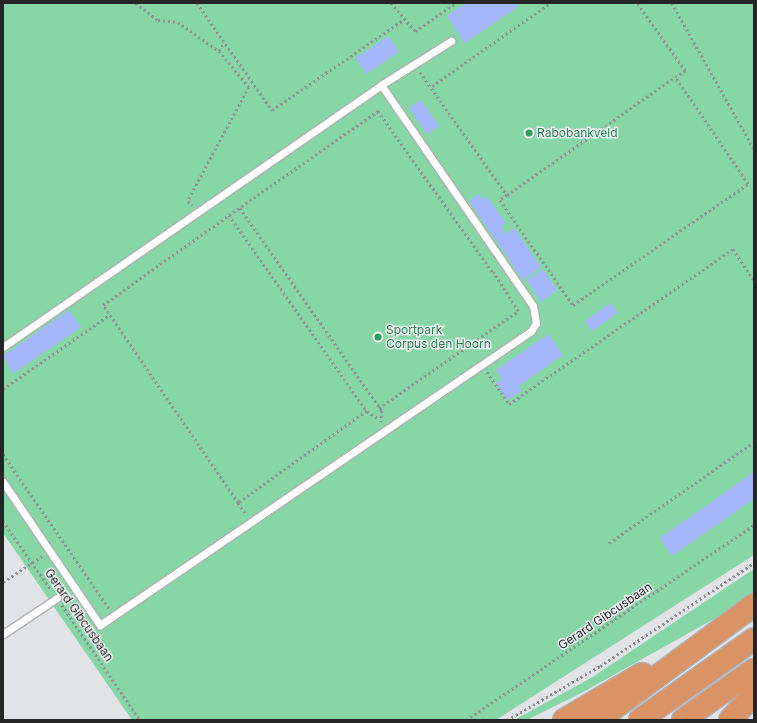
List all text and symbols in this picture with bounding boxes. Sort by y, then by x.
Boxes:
place label: Rabobankveld [537,126,618,140]
marker: Rabobankveld [524,128,534,138]
place label: Sportpark Corpus den Hoorn [386,323,491,351]
marker: Sportpark Corpus den Hoorn [373,332,383,342]
street label: Gerard Gibcusbaan [42,566,116,664]
street label: Gerard Gibcusbaan [555,579,655,653]

